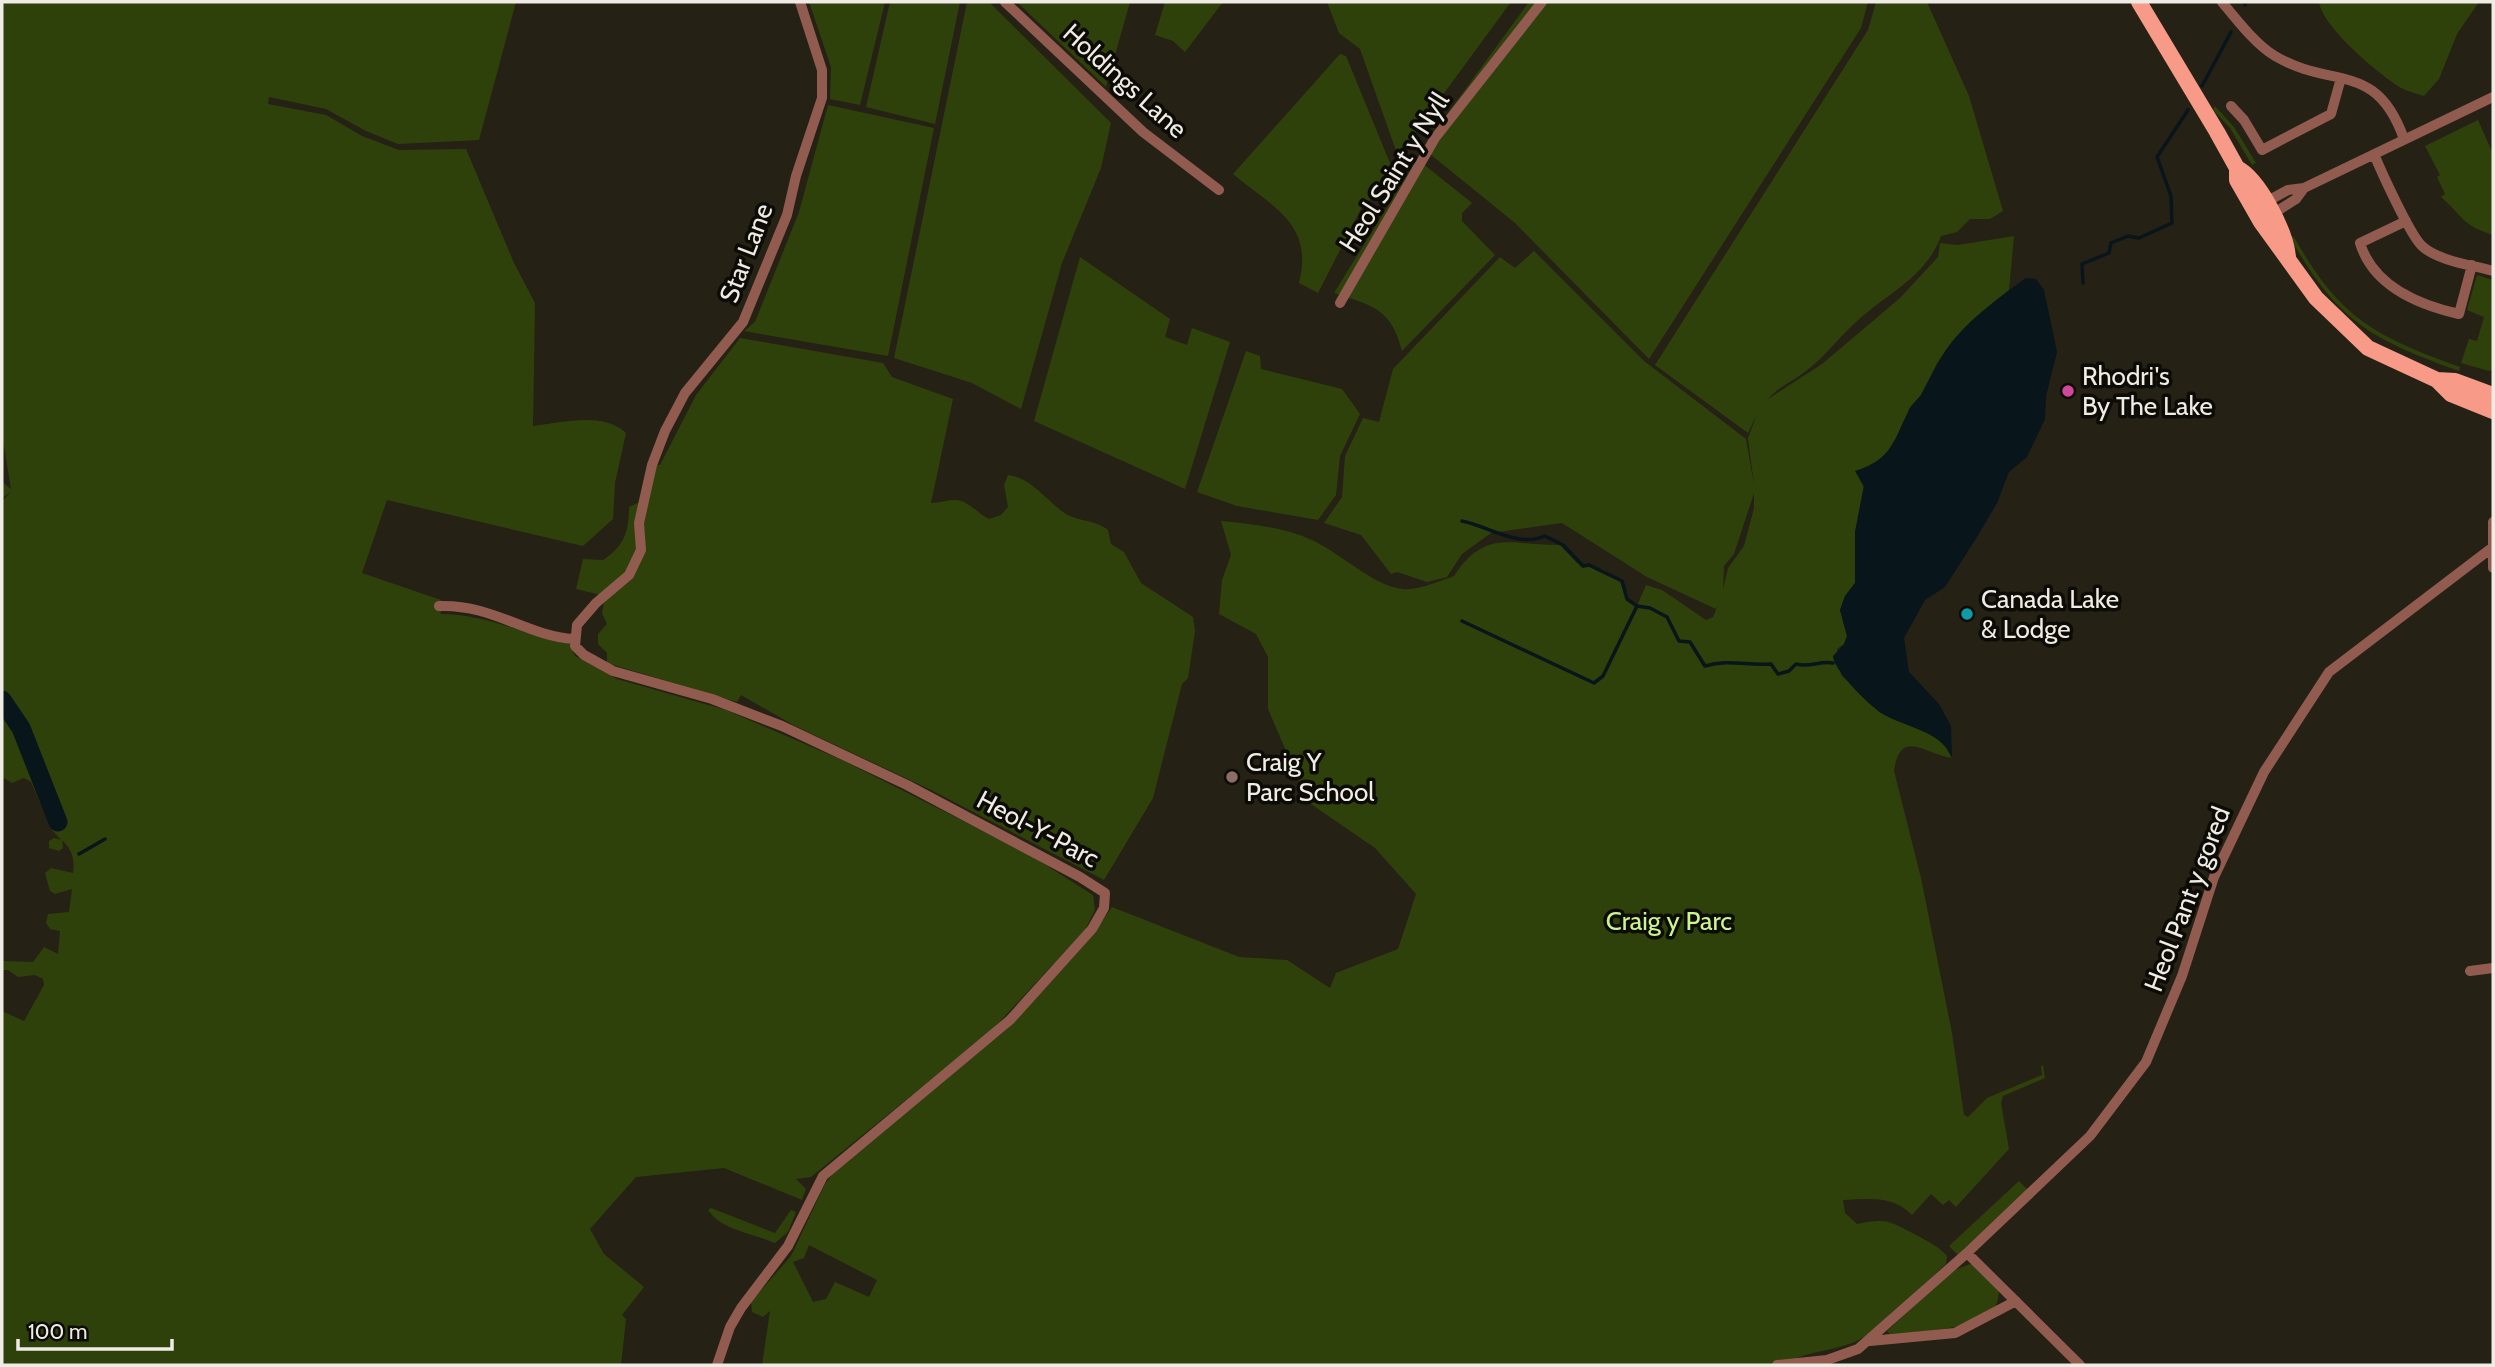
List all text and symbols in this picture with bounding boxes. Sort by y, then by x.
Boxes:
street label: Holdings Lane [1056,17,1194,145]
street label: Heol Saint y Nyll [1332,86,1456,258]
street label: Star Lane [713,199,779,307]
place label: Rhodri's By The Lake [2082,360,2213,422]
marker: Rhodri's By The Lake [2060,383,2076,399]
place label: Canada Lake & Lodge [1981,583,2119,645]
marker: Canada Lake & Lodge [1959,606,1975,622]
place label: Craig Y Parc School [1246,746,1374,808]
marker: Craig Y Parc School [1224,769,1240,785]
street label: Heol-Y-Parc [972,784,1105,875]
street label: Heol Pant y gored [2137,802,2237,996]
park label: Craig y Parc [1606,905,1732,937]
scale bar [18,1308,172,1352]
text: 100 m [28,1319,87,1344]

